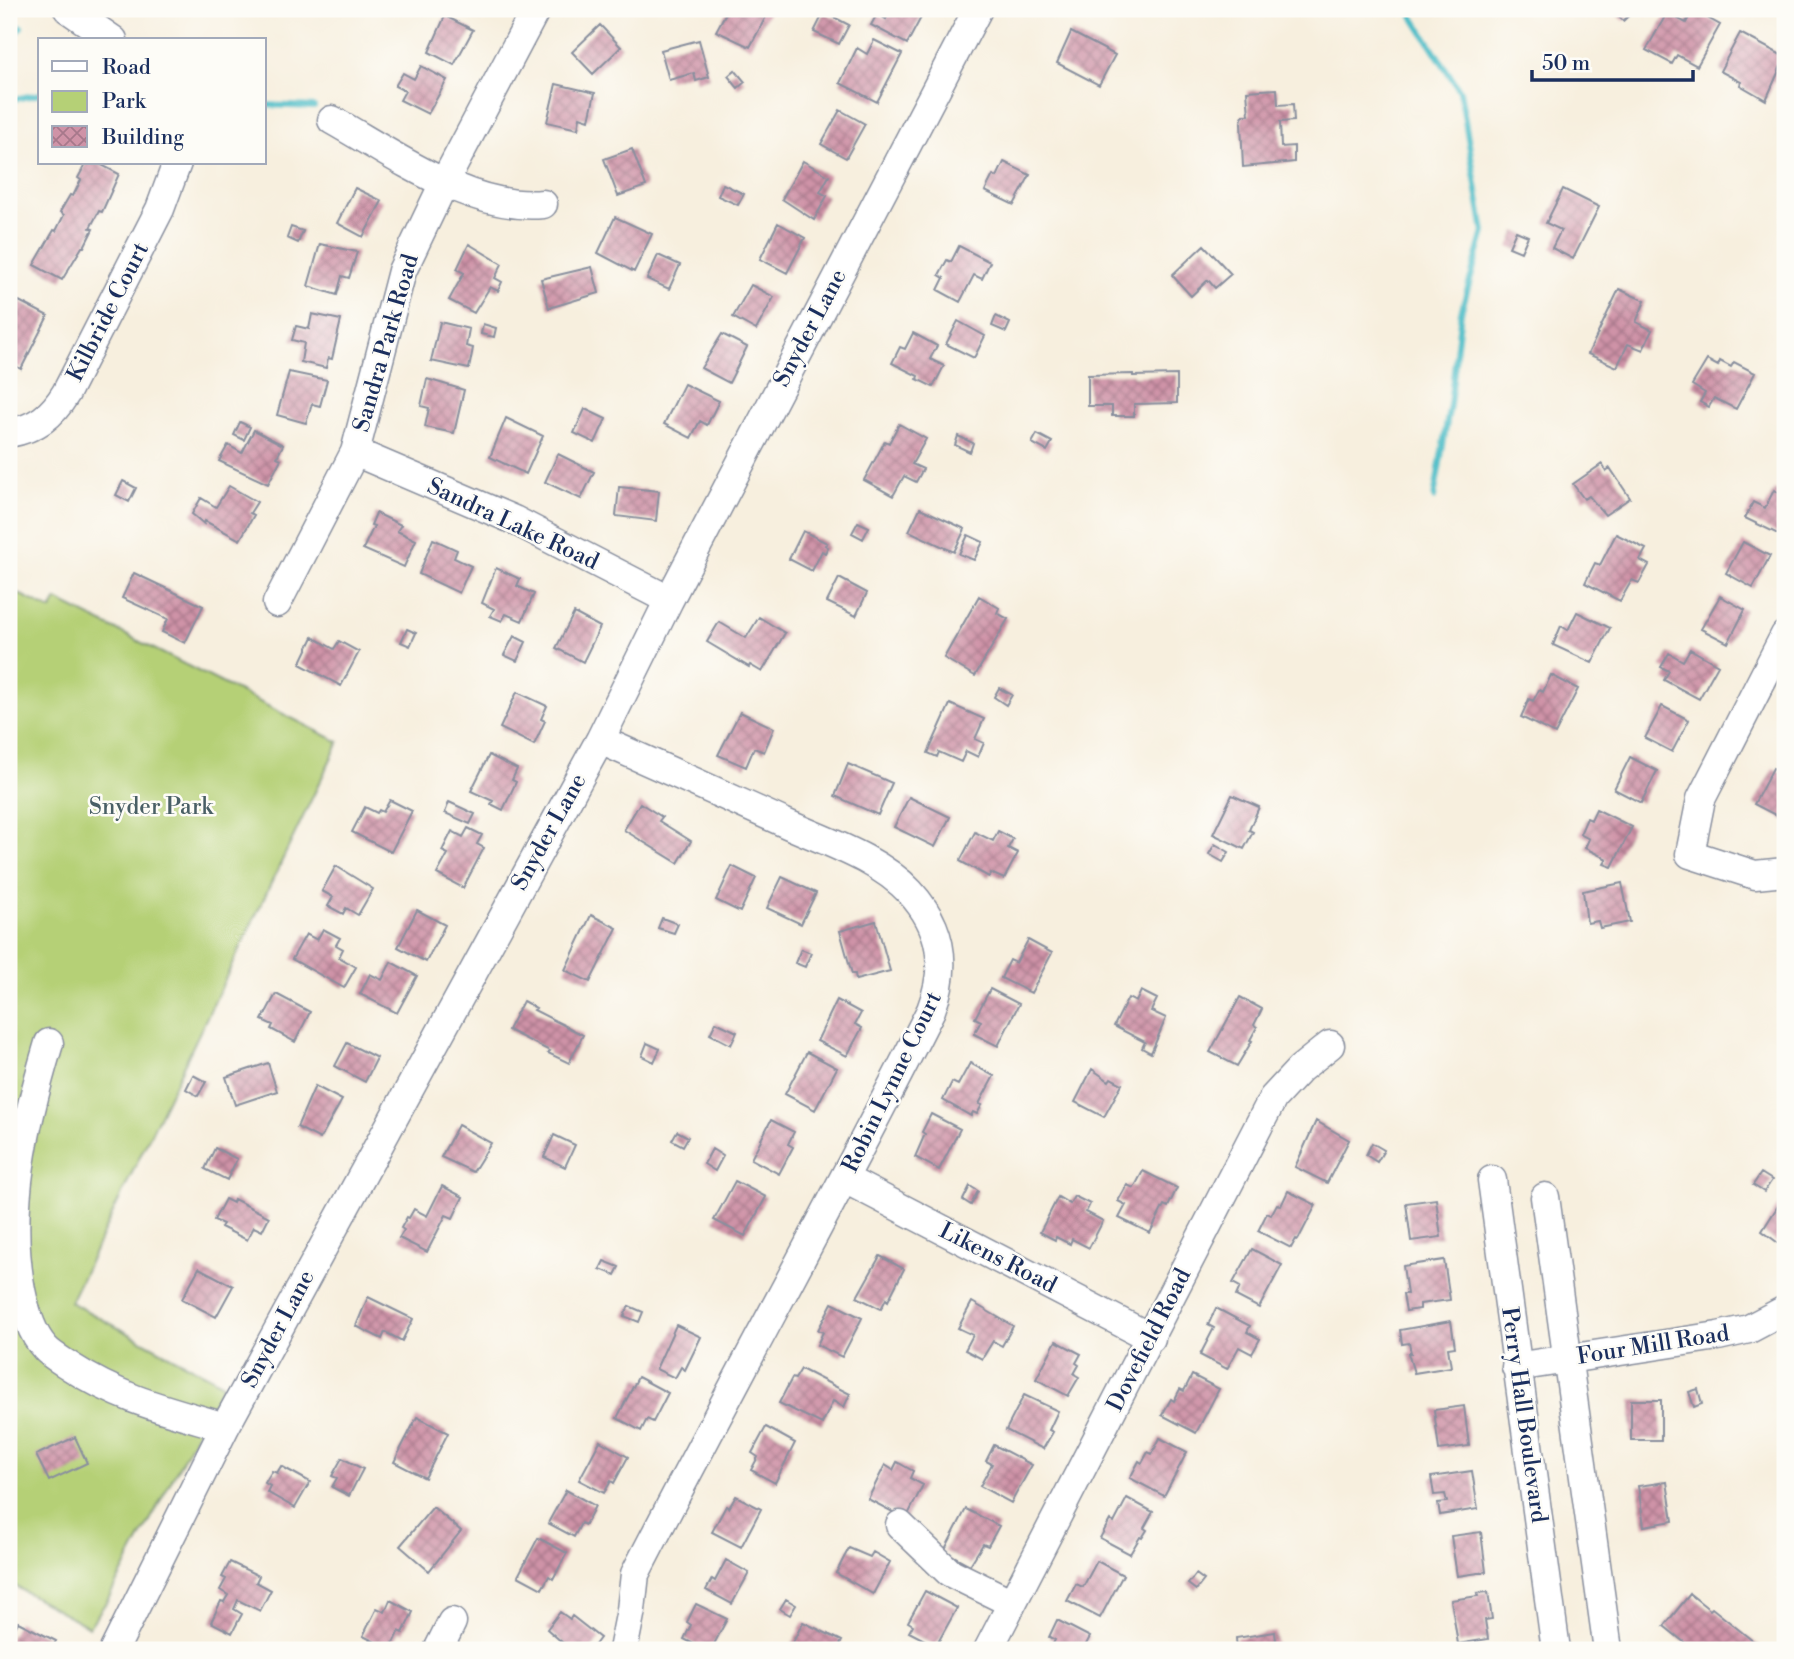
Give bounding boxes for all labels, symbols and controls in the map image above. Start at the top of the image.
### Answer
legend [38,38,266,164]
scale bar [1532,38,1692,82]
text: 50 m [1542,51,1590,77]
text: Road [102,55,151,81]
text: Park [102,89,147,115]
text: Building [101,125,184,151]
street label: Kilbride Court [61,238,155,386]
street label: Sandra Park Road [347,251,425,435]
street label: Snyder Lane [767,264,853,392]
street label: Sandra Lake Road [423,472,603,576]
street label: Snyder Lane [505,769,593,895]
park label: Snyder Park [89,793,214,821]
street label: Robin Lynne Court [836,987,948,1177]
street label: Likens Road [935,1216,1061,1300]
street label: Dovefield Road [1101,1264,1197,1416]
street label: Snyder Lane [235,1265,321,1393]
street label: Perry Hall Boulevard [1495,1305,1553,1525]
street label: Four Mill Road [1575,1319,1731,1371]

